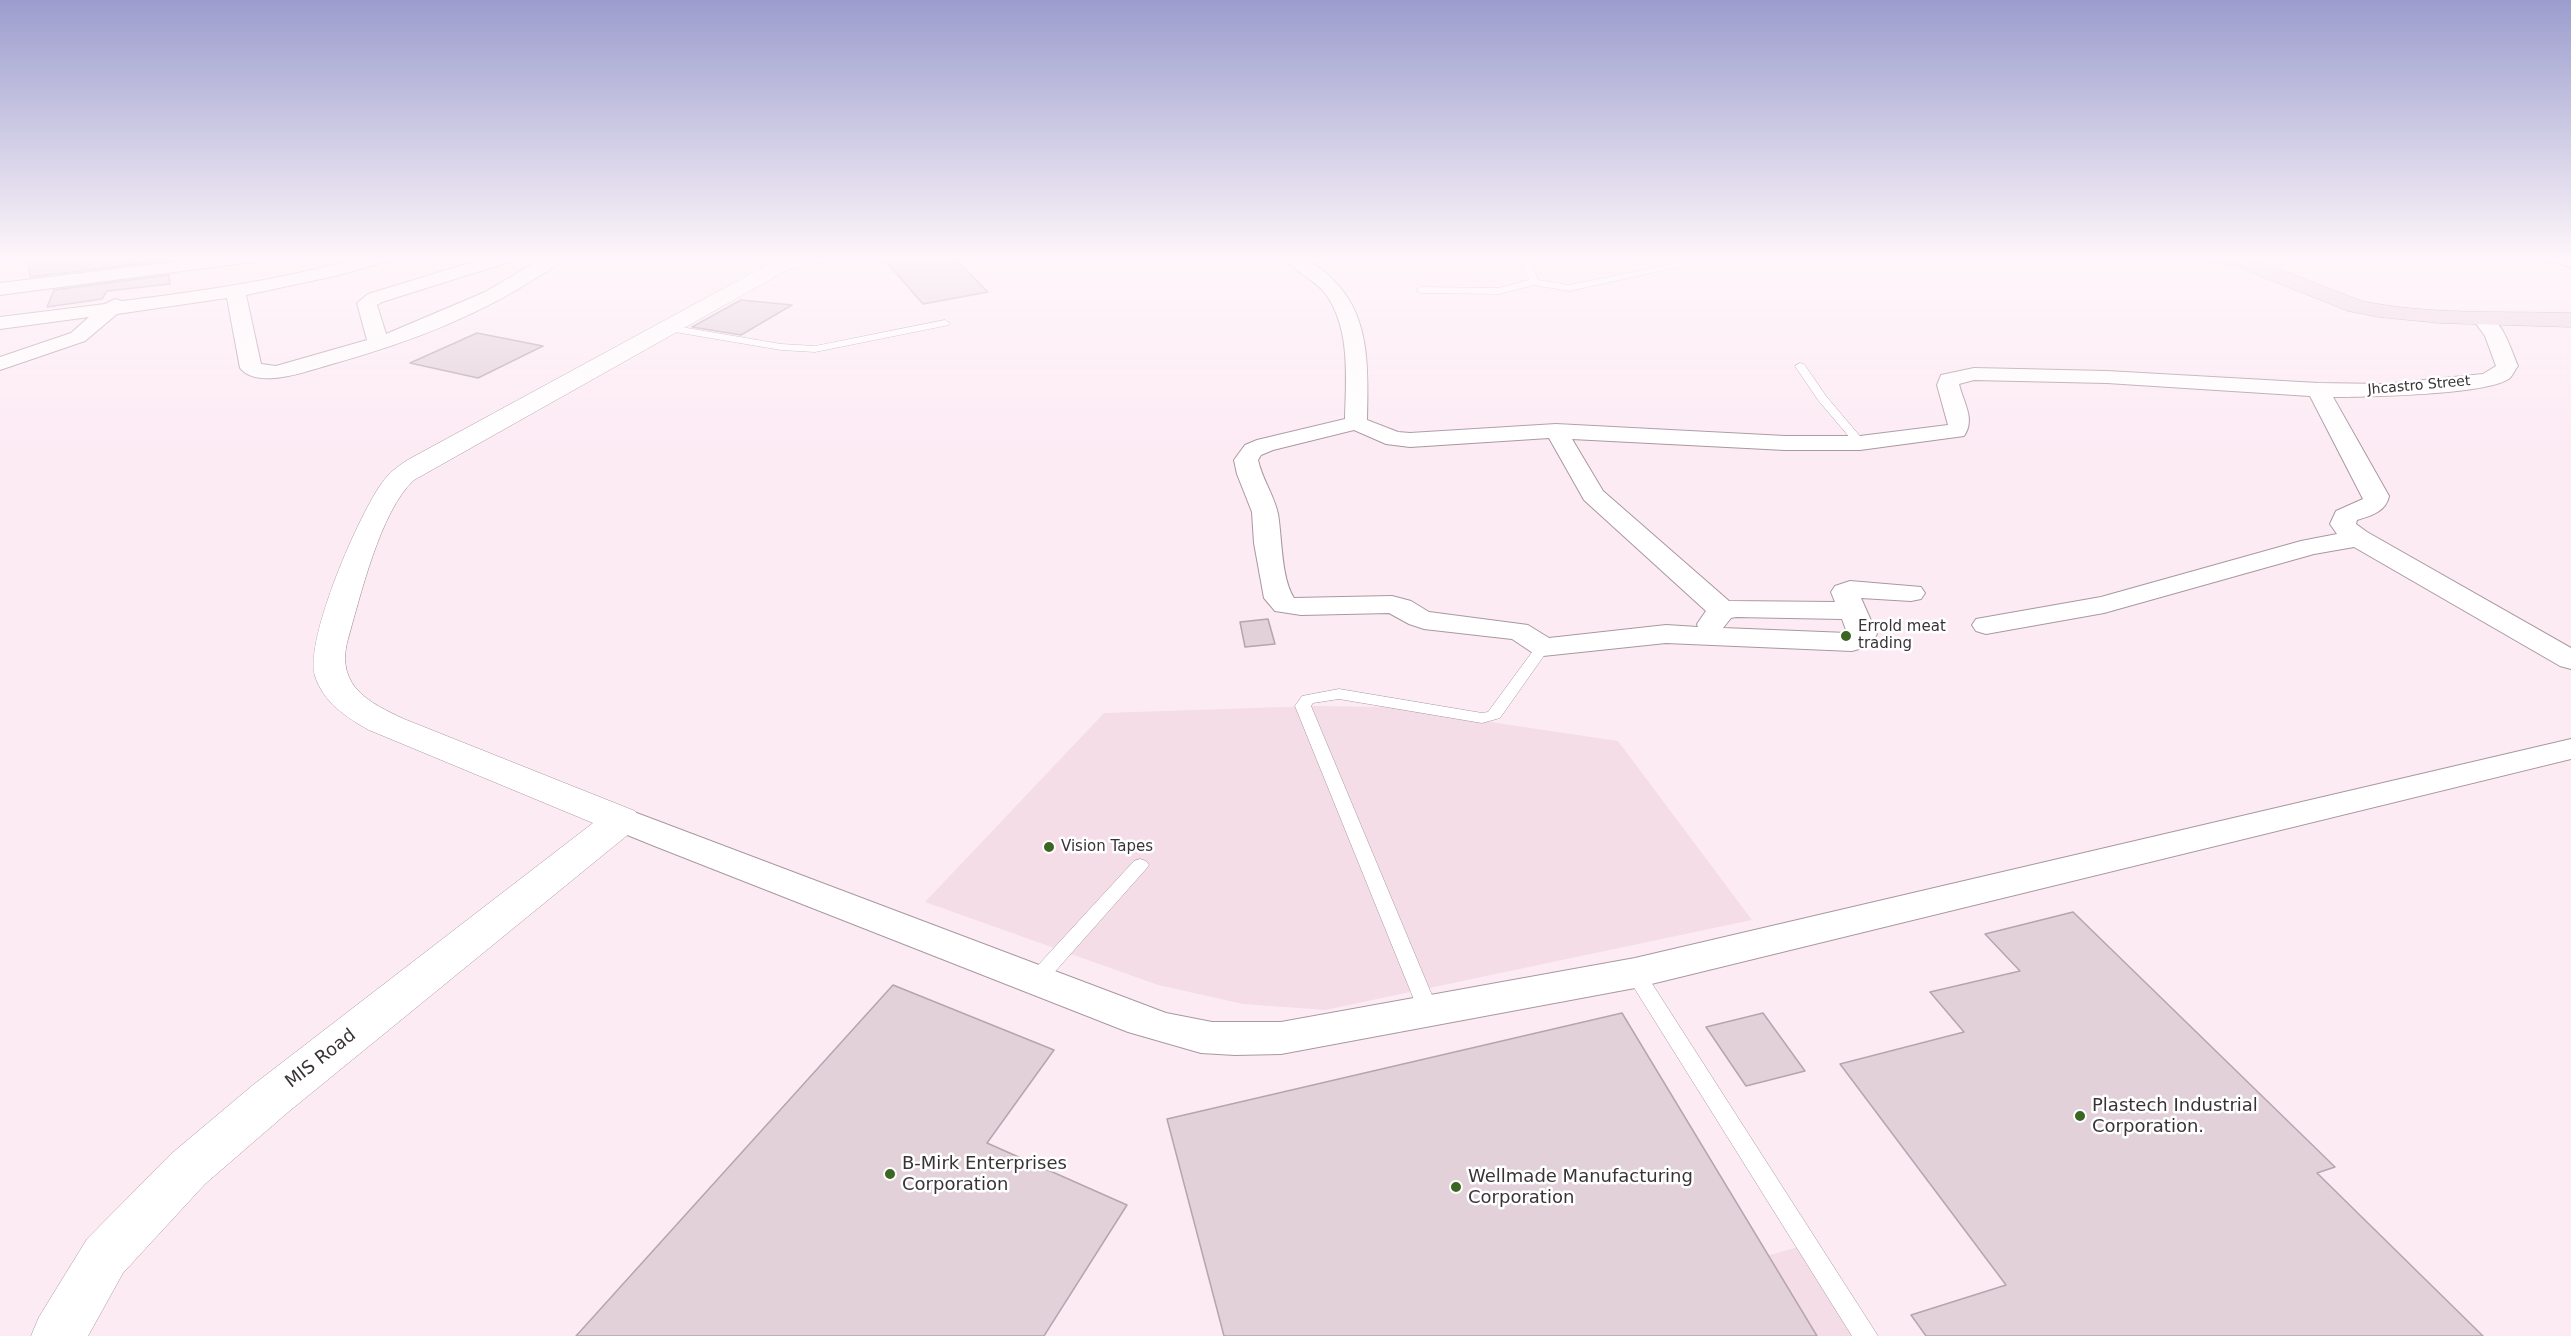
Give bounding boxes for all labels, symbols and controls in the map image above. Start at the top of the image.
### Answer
street label: Jhcastro Street [2367,373,2471,399]
place label: Errold meat trading [1858,618,1946,653]
marker: Errold meat trading [1839,629,1853,643]
place label: Vision Tapes [1061,838,1153,856]
marker: Vision Tapes [1042,840,1056,854]
street label: MIS Road [282,1025,360,1093]
place label: Plastech Industrial Corporation. [2092,1095,2258,1138]
marker: Plastech Industrial Corporation. [2073,1109,2087,1123]
place label: B-Mirk Enterprises Corporation [902,1153,1067,1196]
place label: Wellmade Manufacturing Corporation [1468,1166,1693,1208]
marker: B-Mirk Enterprises Corporation [883,1167,897,1181]
marker: Wellmade Manufacturing Corporation [1449,1180,1463,1194]

